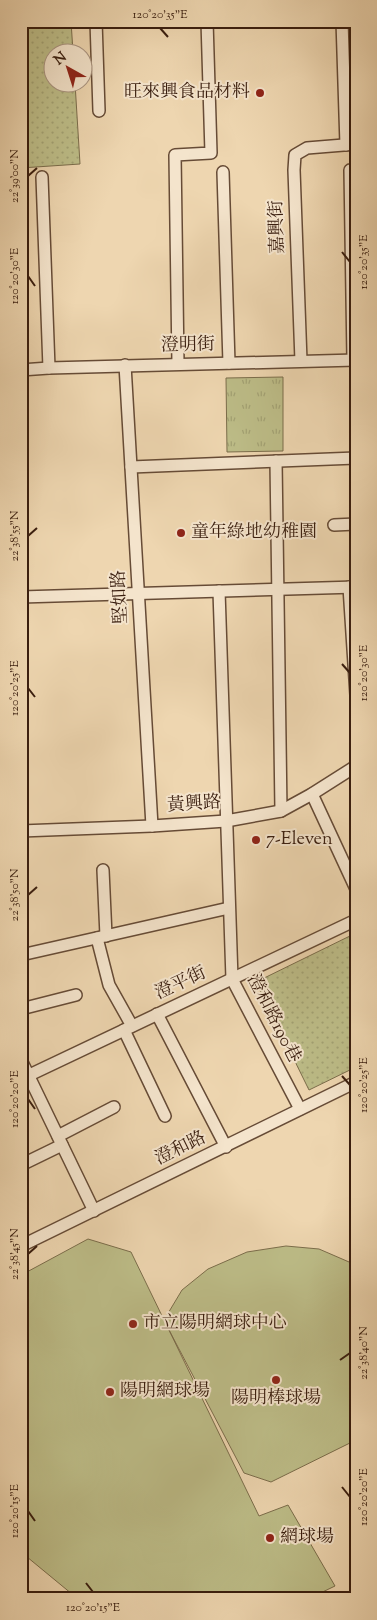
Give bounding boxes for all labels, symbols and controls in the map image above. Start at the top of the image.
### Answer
text: 120°20'35"E [133,6,188,24]
north arrow [42,42,92,92]
text: N [50,48,72,71]
place label: 旺來興食品材料 [124,80,250,106]
marker: 旺來興食品材料 [254,87,266,99]
text: 22°39'00"N [6,149,24,203]
street label: 嘉興街 [264,200,292,254]
text: 120°20'35"E [355,234,373,289]
text: 120°20'30"E [6,247,24,304]
street label: 澄明街 [161,333,215,359]
text: 22°38'55"N [6,510,24,562]
place label: 童年綠地幼稚園 [191,520,317,546]
marker: 童年綠地幼稚園 [175,527,187,539]
street label: 堅如路 [107,569,135,625]
text: 120°20'30"E [355,644,373,701]
text: 120°20'25"E [6,659,24,716]
street label: 黃興路 [166,790,222,820]
place label: 7-Eleven [266,827,333,853]
marker: 7-Eleven [250,834,262,846]
text: 22°38'50"N [6,868,24,921]
street label: 澄平街 [151,961,211,1007]
street label: 澄和路190巷 [240,970,306,1068]
text: 120°20'25"E [355,1056,373,1113]
text: 120°20'20"E [6,1070,24,1128]
street label: 澄和路 [151,1125,211,1173]
text: 22°38'45"N [6,1228,24,1280]
place label: 市立陽明網球中心 [143,1311,287,1337]
marker: 市立陽明網球中心 [127,1318,139,1330]
text: 22°38'40"N [355,1326,373,1380]
marker: 陽明棒球場 [270,1374,282,1386]
place label: 陽明網球場 [120,1379,210,1405]
marker: 陽明網球場 [104,1386,116,1398]
place label: 陽明棒球場 [231,1386,321,1412]
text: 120°20'20"E [355,1468,373,1526]
text: 120°20'15"E [6,1483,24,1538]
place label: 網球場 [280,1525,334,1551]
marker: 網球場 [264,1532,276,1544]
text: 120°20'15"E [66,1599,121,1617]

